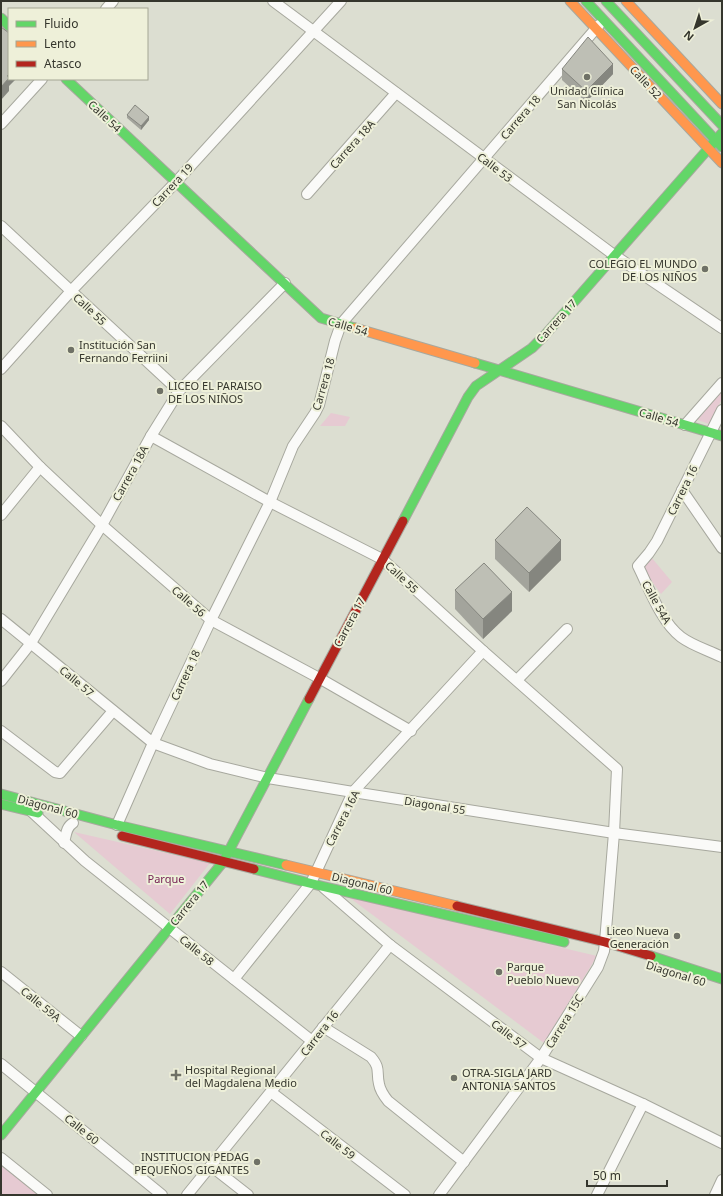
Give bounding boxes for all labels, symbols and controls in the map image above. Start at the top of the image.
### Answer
legend [8,8,148,80]
north arrow [675,8,715,48]
text: Fluido [44,15,78,32]
text: N [680,28,697,45]
text: Lento [44,35,76,52]
text: Atasco [44,55,82,72]
street label: Calle 52 [627,62,665,102]
marker: Unidad Clínica San Nicolás [582,72,592,82]
place label: Unidad Clínica San Nicolás [550,83,624,111]
street label: Carrera 18 [497,92,543,142]
street label: Calle 54 [85,97,125,136]
street label: Carrera 18A [326,116,379,172]
street label: Calle 53 [474,149,516,185]
street label: Carrera 19 [148,160,196,210]
place label: COLEGIO EL MUNDO DE LOS NIÑOS [589,256,697,284]
marker: COLEGIO EL MUNDO DE LOS NIÑOS [700,264,710,274]
street label: Calle 55 [70,290,110,328]
street label: Carrera 17 [532,296,580,346]
street label: Calle 54 [326,313,370,339]
place label: Institución San Fernando Ferriini [79,337,168,365]
marker: Institución San Fernando Ferriini [66,345,76,355]
street label: Carrera 18 [308,356,338,412]
place label: LICEO EL PARAISO DE LOS NIÑOS [168,378,262,406]
marker: LICEO EL PARAISO DE LOS NIÑOS [155,386,165,396]
street label: Calle 54 [637,404,681,430]
street label: Carrera 18A [109,442,152,503]
street label: Carrera 16 [663,462,701,518]
street label: Calle 55 [382,558,422,596]
street label: Calle 54A [639,578,676,627]
street label: Calle 56 [169,582,209,620]
street label: Carrera 17 [330,595,368,649]
street label: Carrera 18 [167,647,203,703]
street label: Calle 57 [57,662,97,700]
street label: Carrera 16A [321,786,363,849]
street label: Diagonal 60 [16,791,80,821]
street label: Diagonal 55 [403,793,467,817]
street label: Diagonal 60 [330,868,394,898]
park label: Parque [148,871,184,886]
street label: Carrera 17 [166,877,212,929]
place label: Liceo Nueva Generación [606,923,669,951]
street label: Calle 58 [177,931,217,969]
marker: Liceo Nueva Generación [672,931,682,941]
street label: Diagonal 60 [644,957,708,989]
place label: Parque Pueblo Nuevo [507,959,580,987]
marker: Parque Pueblo Nuevo [494,967,504,977]
street label: Calle 59A [18,983,65,1025]
street label: Carrera 15C [541,991,587,1051]
street label: Carrera 16 [296,1007,342,1059]
street label: Calle 57 [488,1016,530,1052]
place label: Hospital Regional del Magdalena Medio [185,1062,297,1090]
place label: OTRA-SIGLA JARD ANTONIA SANTOS [462,1065,556,1093]
marker: Hospital Regional del Magdalena Medio [170,1069,182,1081]
marker: OTRA-SIGLA JARD ANTONIA SANTOS [449,1073,459,1083]
street label: Calle 60 [62,1110,102,1148]
street label: Calle 59 [317,1126,359,1162]
place label: INSTITUCION PEDAG PEQUEÑOS GIGANTES [134,1149,249,1177]
marker: INSTITUCION PEDAG PEQUEÑOS GIGANTES [252,1157,262,1167]
scale bar [587,1162,667,1188]
text: 50 m [593,1167,621,1184]

